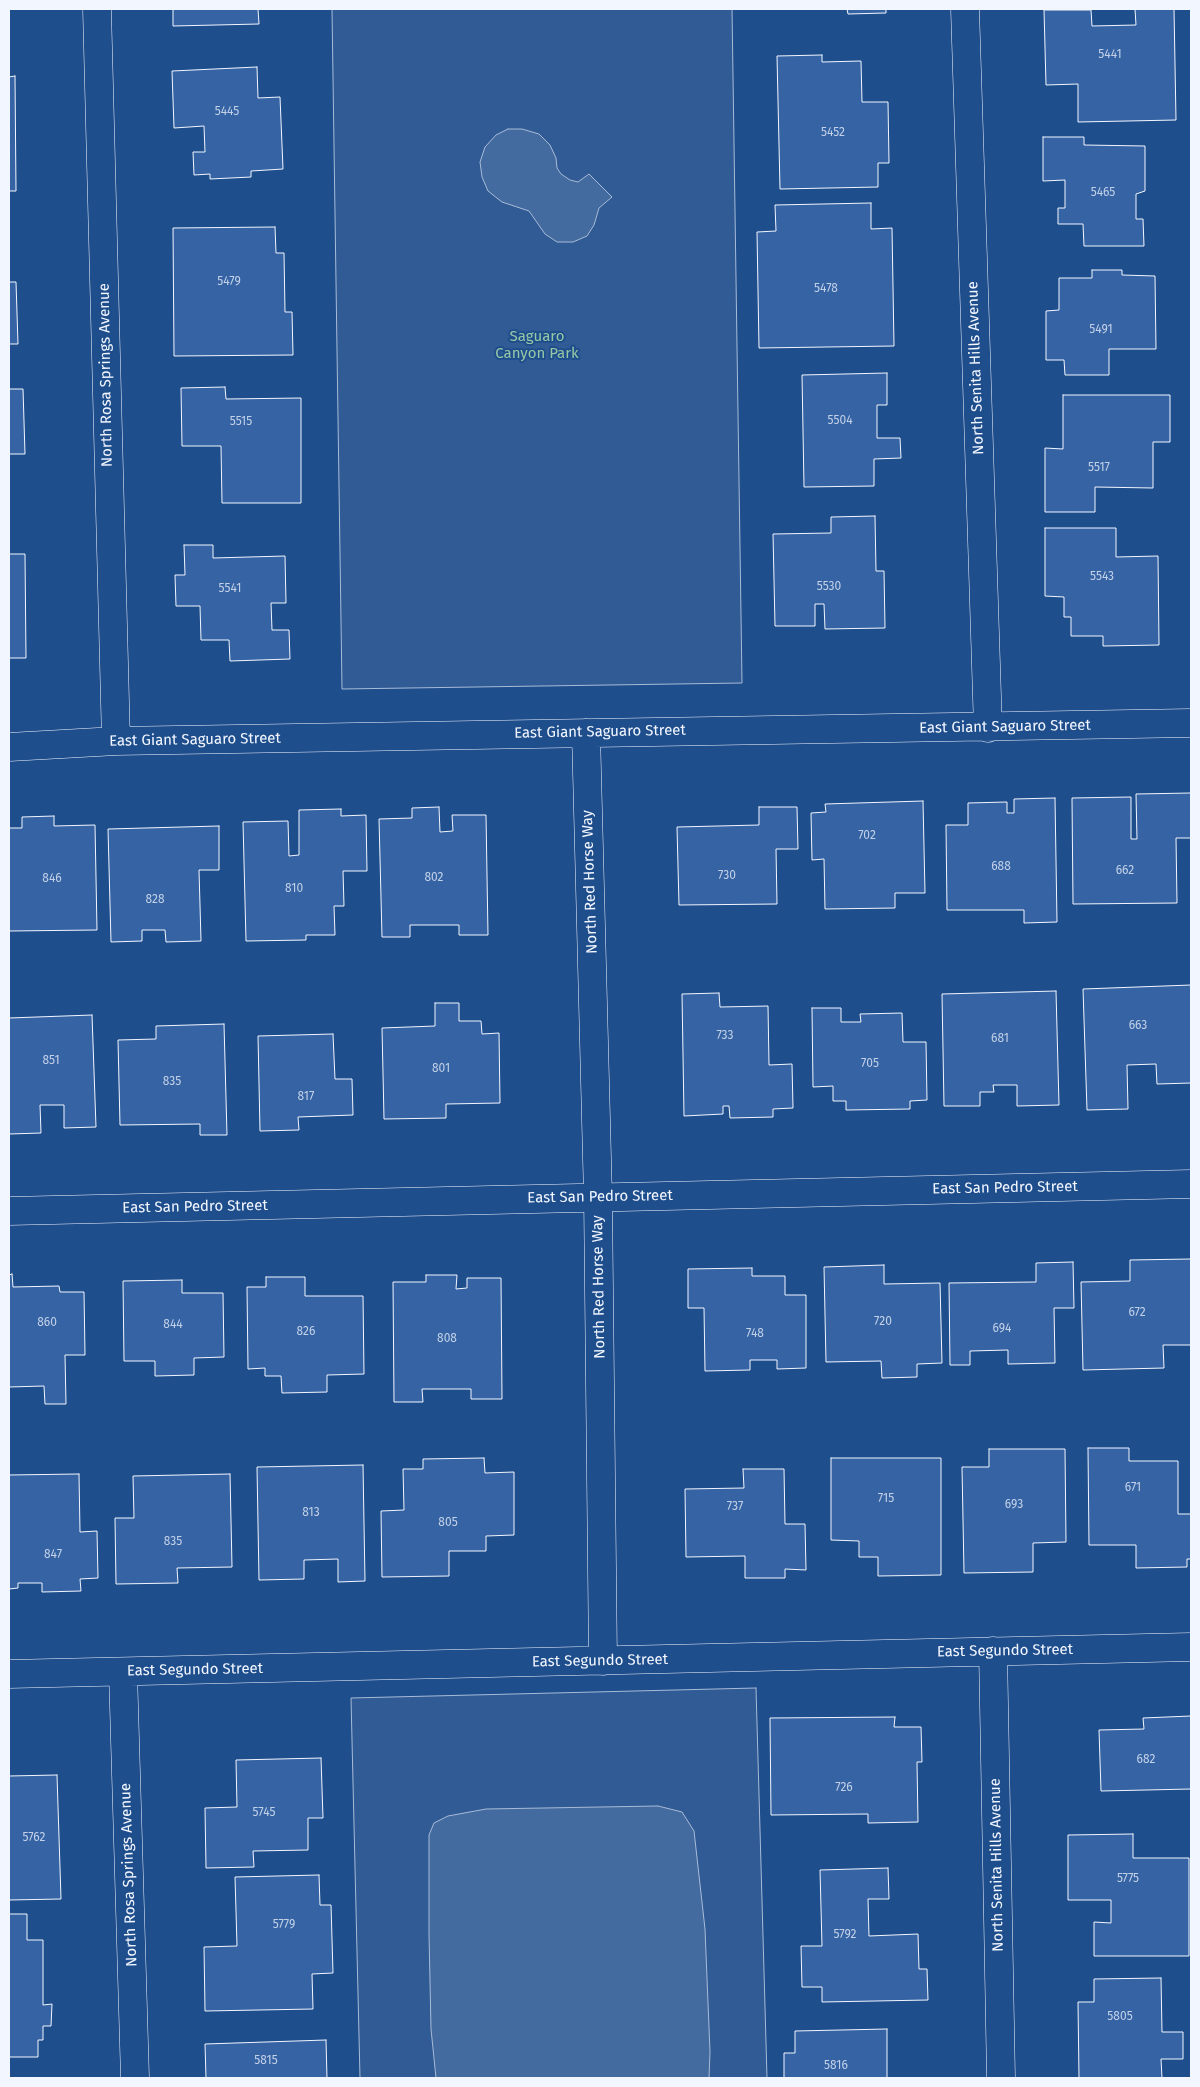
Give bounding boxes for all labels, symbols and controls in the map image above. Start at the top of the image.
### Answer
house number: 5441 [1098,48,1122,62]
house number: 5445 [215,105,239,119]
house number: 5452 [821,126,845,140]
house number: 5465 [1091,186,1115,200]
house number: 5479 [217,275,241,289]
street label: North Senita Hills Avenue [964,281,988,455]
house number: 5478 [814,282,838,296]
street label: North Rosa Springs Avenue [95,283,117,467]
house number: 5491 [1089,323,1113,337]
park label: Saguaro Canyon Park [495,328,579,363]
house number: 5504 [827,414,853,428]
house number: 5515 [230,415,252,429]
house number: 5517 [1088,461,1110,475]
house number: 5543 [1090,570,1114,584]
house number: 5530 [817,580,841,594]
house number: 5541 [219,582,241,596]
street label: East Giant Saguaro Street [919,717,1091,737]
street label: East Giant Saguaro Street [514,722,686,742]
street label: East Giant Saguaro Street [109,730,281,750]
street label: North Red Horse Way [578,810,602,954]
house number: 702 [858,829,876,843]
house number: 688 [991,860,1011,874]
house number: 662 [1116,864,1134,878]
house number: 730 [718,869,736,883]
house number: 802 [424,871,444,885]
house number: 846 [42,872,62,886]
house number: 810 [285,882,303,896]
house number: 828 [145,893,165,907]
house number: 663 [1129,1019,1147,1033]
house number: 733 [716,1029,734,1043]
house number: 681 [991,1032,1009,1046]
house number: 851 [42,1054,60,1068]
house number: 705 [861,1057,879,1071]
house number: 801 [432,1062,450,1076]
house number: 835 [163,1075,181,1089]
house number: 817 [298,1090,314,1104]
street label: East San Pedro Street [932,1178,1078,1198]
street label: East San Pedro Street [527,1187,673,1207]
street label: East San Pedro Street [122,1197,268,1217]
street label: North Red Horse Way [589,1215,609,1359]
house number: 672 [1128,1306,1146,1320]
house number: 720 [874,1315,892,1329]
house number: 860 [37,1316,57,1330]
house number: 844 [163,1318,183,1332]
house number: 694 [993,1322,1011,1336]
house number: 826 [297,1325,315,1339]
house number: 748 [746,1327,764,1341]
house number: 808 [437,1332,457,1346]
house number: 671 [1125,1481,1141,1495]
house number: 715 [878,1492,894,1506]
house number: 693 [1005,1498,1023,1512]
house number: 737 [727,1500,743,1514]
house number: 813 [302,1506,320,1520]
house number: 805 [438,1516,458,1530]
house number: 835 [164,1535,182,1549]
house number: 847 [44,1548,62,1562]
street label: East Segundo Street [937,1641,1073,1661]
street label: East Segundo Street [532,1651,668,1671]
street label: East Segundo Street [127,1660,263,1680]
house number: 682 [1137,1753,1155,1767]
street label: North Senita Hills Avenue [986,1778,1008,1952]
house number: 726 [835,1781,853,1795]
street label: North Rosa Springs Avenue [117,1783,141,1967]
house number: 5745 [253,1806,275,1820]
house number: 5762 [23,1831,45,1845]
house number: 5775 [1117,1872,1139,1886]
house number: 5779 [273,1918,295,1932]
house number: 5792 [834,1928,856,1942]
house number: 5805 [1107,2010,1133,2024]
house number: 5815 [254,2054,278,2068]
house number: 5816 [824,2059,848,2073]

